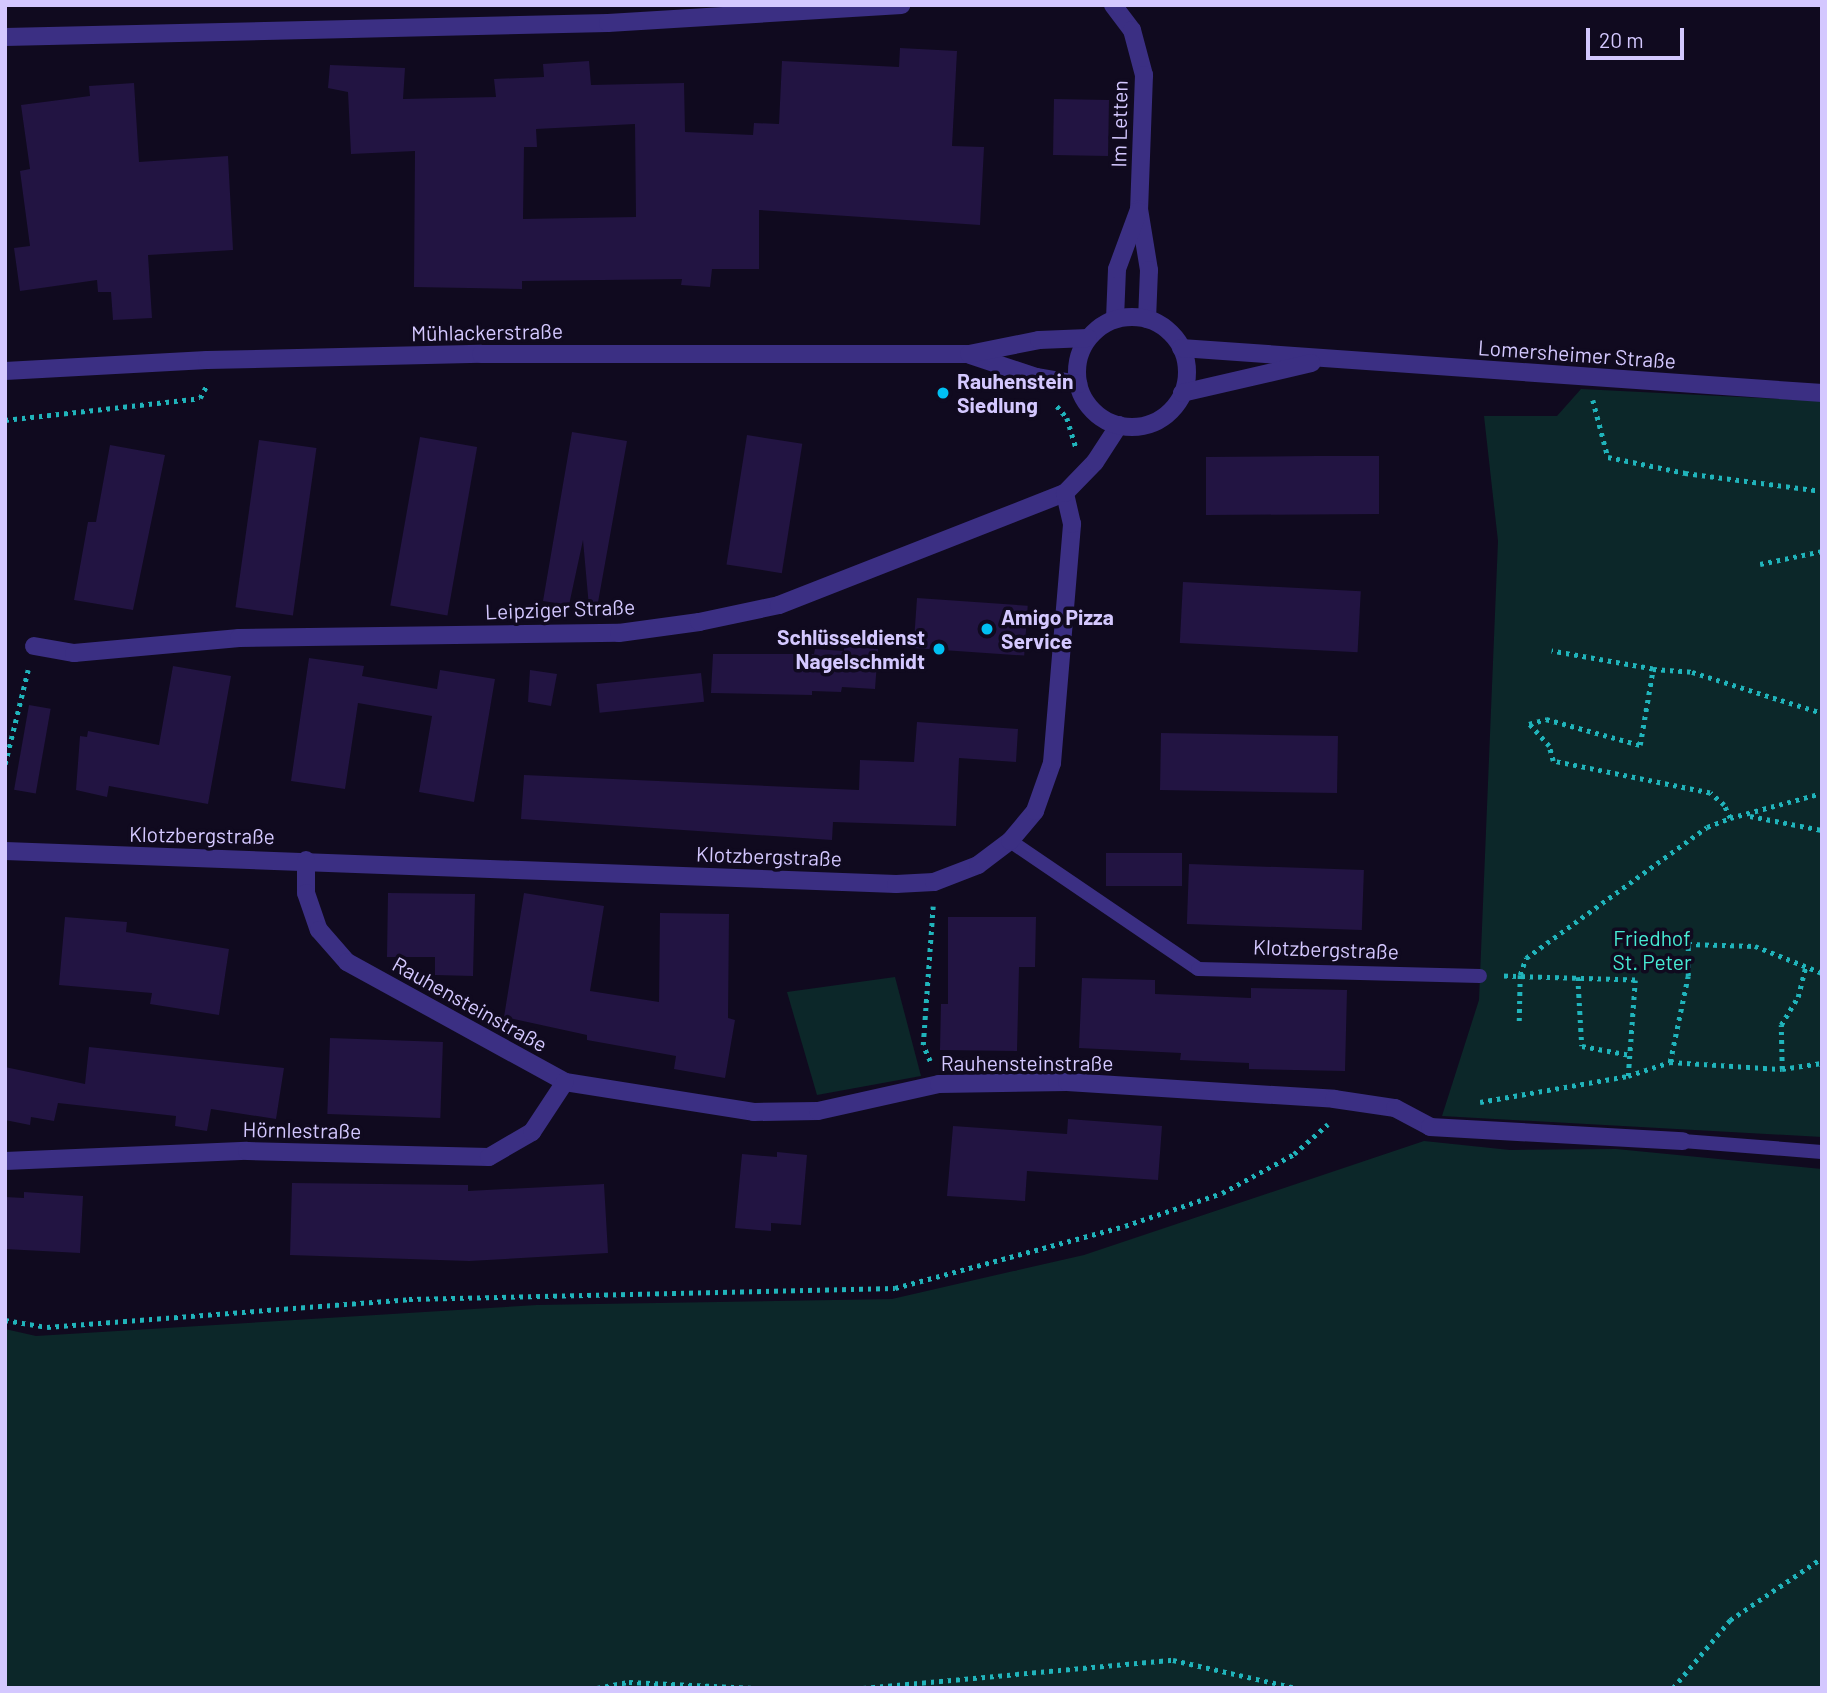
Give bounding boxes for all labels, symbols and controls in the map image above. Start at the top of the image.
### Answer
scale bar [1589,14,1687,58]
text: 20 m [1599,27,1644,52]
street label: Im Letten [1106,80,1132,168]
street label: Mühlackerstraße [411,318,563,346]
street label: Lomersheimer Straße [1477,335,1677,373]
place label: Rauhenstein Siedlung [957,368,1073,418]
marker: Rauhenstein Siedlung [935,385,951,401]
street label: Leipziger Straße [485,594,635,624]
place label: Amigo Pizza Service [1001,604,1114,654]
marker: Amigo Pizza Service [979,621,995,637]
place label: Schlüsseldienst Nagelschmidt [777,624,925,674]
marker: Schlüsseldienst Nagelschmidt [931,641,947,657]
street label: Klotzbergstraße [129,821,275,849]
street label: Klotzbergstraße [696,841,842,871]
park label: Friedhof St. Peter [1612,925,1692,975]
street label: Klotzbergstraße [1253,934,1399,964]
street label: Rauhensteinstraße [388,951,552,1057]
street label: Rauhensteinstraße [941,1050,1113,1076]
street label: Hörnlestraße [242,1116,362,1144]

